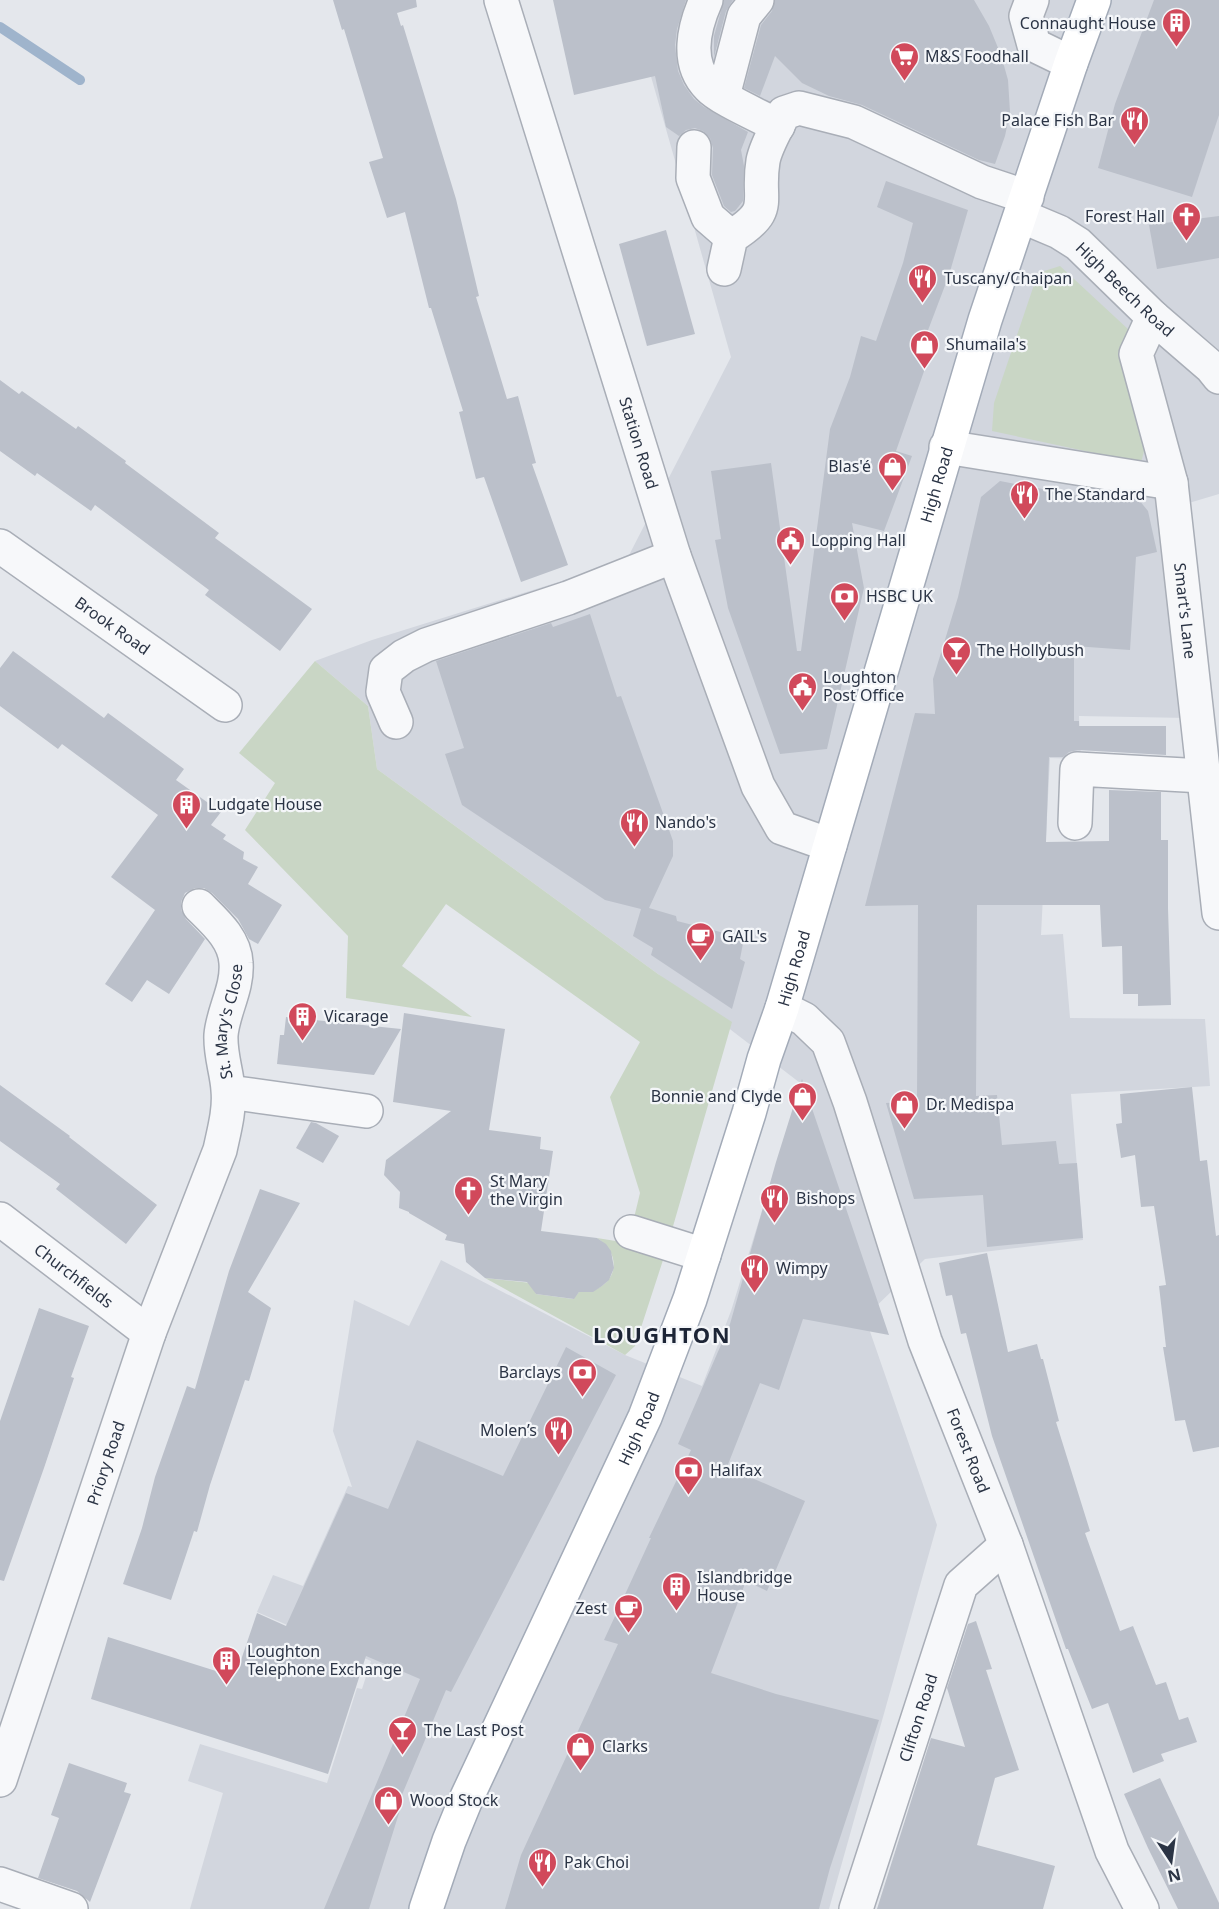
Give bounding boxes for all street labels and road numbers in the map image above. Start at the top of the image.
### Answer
street label: High Beech Road [1071,237,1179,342]
street label: Station Road [614,394,664,492]
street label: High Road [915,444,958,525]
street label: Smart's Lane [1169,562,1202,660]
street label: Brook Road [71,591,155,660]
street label: High Road [772,927,815,1009]
street label: St. Mary's Close [210,964,247,1081]
street label: Churchfields [30,1238,118,1313]
street label: High Road [613,1389,665,1469]
street label: Forest Road [942,1405,995,1496]
street label: Priory Road [81,1418,130,1508]
street label: Clifton Road [893,1671,943,1765]

